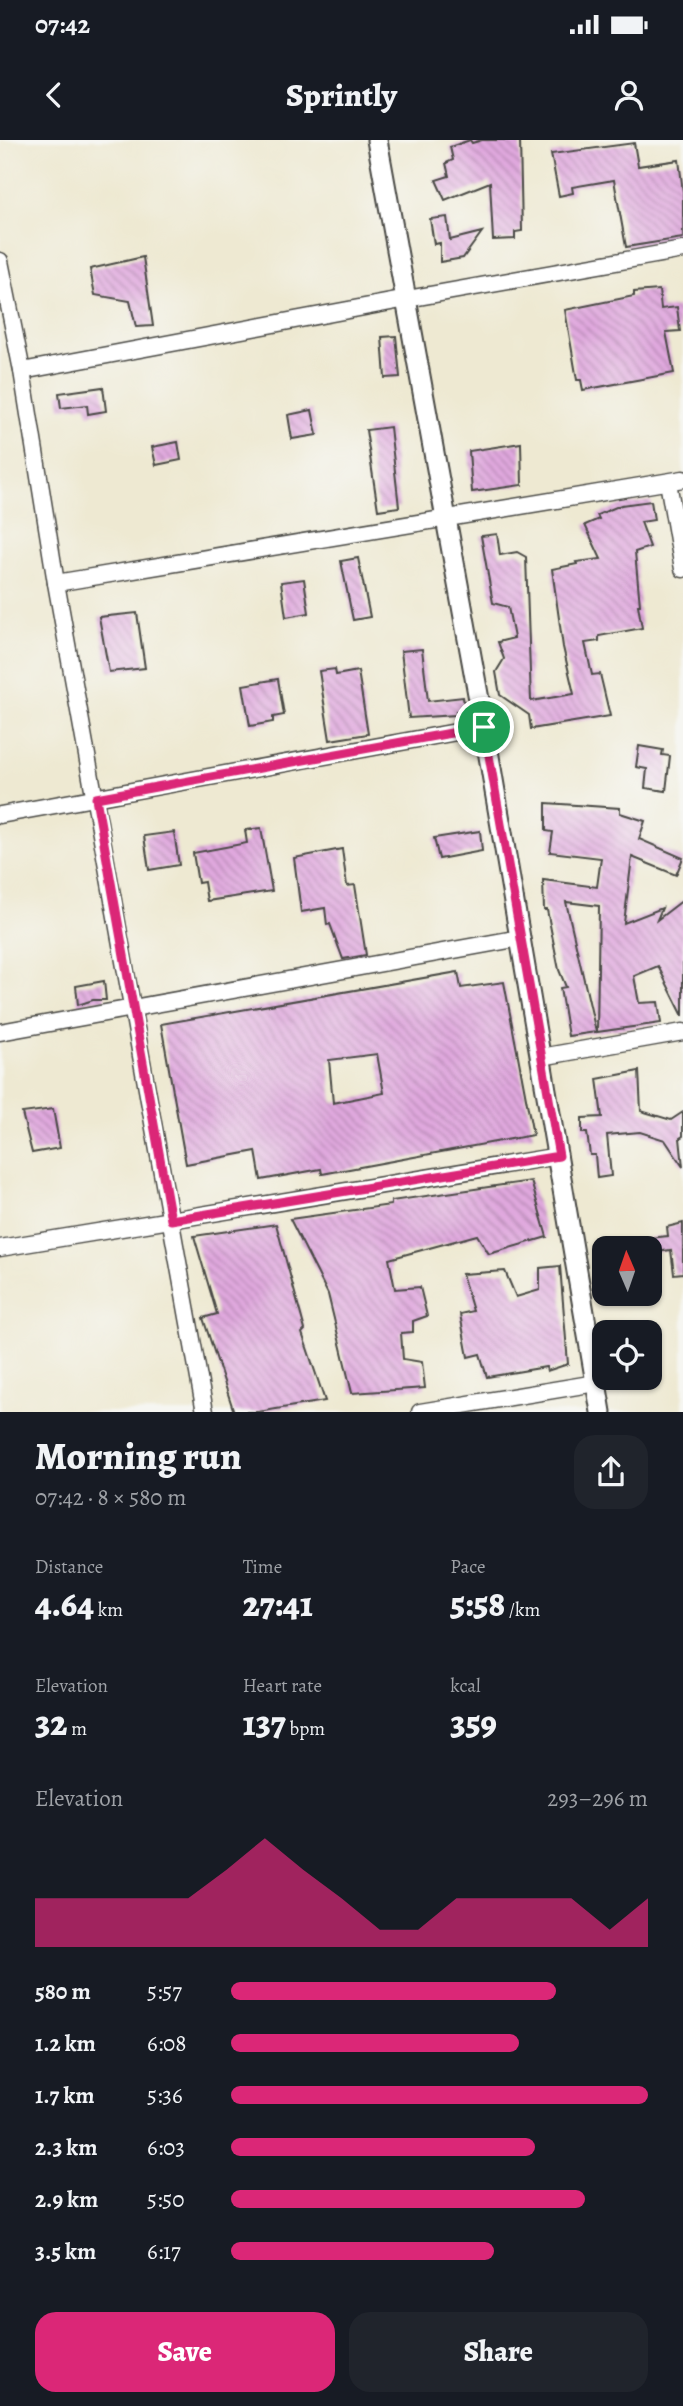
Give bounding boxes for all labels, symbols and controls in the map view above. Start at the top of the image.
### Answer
text: 07:42 [35,7,90,42]
text: Sprintly [286,73,397,117]
icon: back [35,76,73,114]
icon: person [610,76,648,114]
pin [454,697,514,757]
icon: arrive [465,708,503,746]
north arrow [592,1236,662,1306]
map controls [592,1236,662,1390]
button: locate [592,1320,662,1390]
text: Morning run [35,1430,242,1482]
button: share [574,1435,648,1509]
text: 07:42 · 8 × 580 m [35,1482,186,1513]
text: Distance [35,1554,103,1580]
text: Time [243,1554,282,1580]
text: Pace [450,1554,486,1580]
text: 4.64 [35,1580,94,1628]
text: 27:41 [243,1580,313,1628]
text: 5:58 [450,1580,505,1628]
text: km [94,1597,123,1623]
text: /km [505,1597,540,1623]
text: Elevation [35,1673,108,1699]
text: Heart rate [243,1673,322,1699]
text: kcal [450,1673,481,1699]
text: 32 [35,1699,67,1747]
text: 137 [243,1699,286,1747]
text: 359 [450,1699,497,1747]
text: m [67,1716,87,1742]
text: bpm [286,1716,325,1742]
text: Elevation [35,1783,123,1814]
text: 293–296 m [547,1783,648,1814]
text: 580 m [35,1976,91,2007]
text: 5:57 [147,1976,182,2007]
text: 1.2 km [35,2028,96,2059]
text: 6:08 [147,2028,187,2059]
text: 1.7 km [35,2080,95,2111]
text: 5:36 [147,2080,183,2111]
text: 2.3 km [35,2132,98,2163]
text: 6:03 [147,2132,185,2163]
text: 2.9 km [35,2184,98,2215]
text: 5:50 [147,2184,185,2215]
text: 3.5 km [35,2236,96,2267]
text: 6:17 [147,2236,181,2267]
button: Save [35,2312,335,2392]
button: Share [349,2312,648,2392]

